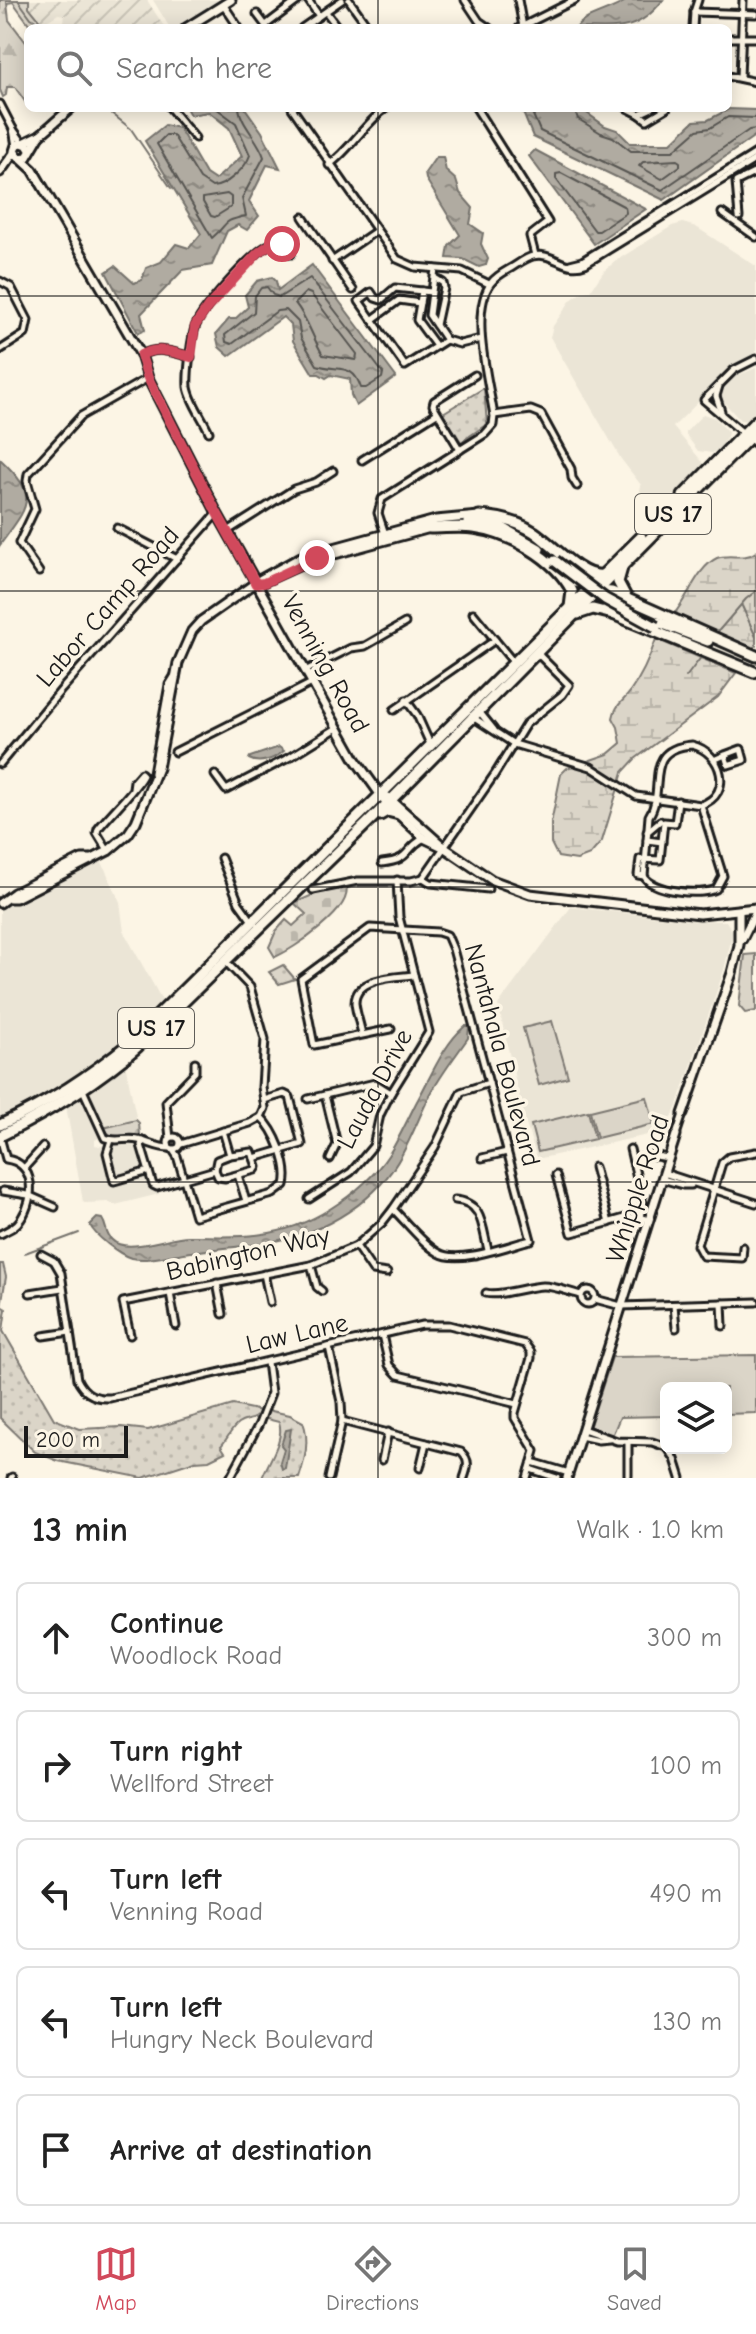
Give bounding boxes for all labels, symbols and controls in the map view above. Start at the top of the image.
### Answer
search box [24,24,732,112]
icon: search [52,46,96,90]
text: Search here [116,51,272,86]
route start [264,226,300,262]
road number: US 17 [635,494,711,534]
street label: Labor Camp Road [30,521,186,693]
route end [299,540,335,576]
street label: Venning Road [275,590,375,738]
street label: Nantahala Boulevard [458,940,546,1170]
road number: US 17 [118,1008,194,1048]
street label: Lauda Drive [331,1024,419,1154]
street label: Whipple Road [600,1111,676,1267]
street label: Babington Way [163,1221,333,1287]
street label: Law Lane [243,1308,351,1360]
map controls [660,1382,732,1454]
button: layers [660,1382,732,1454]
scale bar [24,1422,128,1458]
text: 200 m [36,1427,100,1453]
text: 13 min [32,1510,128,1550]
text: Walk · 1.0 km [577,1515,724,1545]
text: Continue [110,1606,224,1641]
icon: ahead [34,1616,78,1660]
text: 300 m [647,1623,722,1653]
text: Woodlock Road [110,1641,282,1671]
text: Turn right [110,1734,242,1769]
icon: right [34,1744,78,1788]
text: 100 m [650,1751,722,1781]
text: Wellford Street [110,1769,273,1799]
text: Turn left [110,1862,222,1897]
icon: left [34,1872,78,1916]
text: 490 m [650,1879,722,1909]
text: Venning Road [110,1897,263,1927]
text: Turn left [110,1990,222,2025]
icon: left [34,2000,78,2044]
text: 130 m [653,2007,722,2037]
text: Hungry Neck Boulevard [110,2025,374,2055]
icon: arrive [34,2128,78,2172]
text: Arrive at destination [110,2133,372,2168]
tab: Map [94,2242,138,2316]
tab: Directions [326,2242,419,2316]
tab: Saved [607,2242,662,2316]

